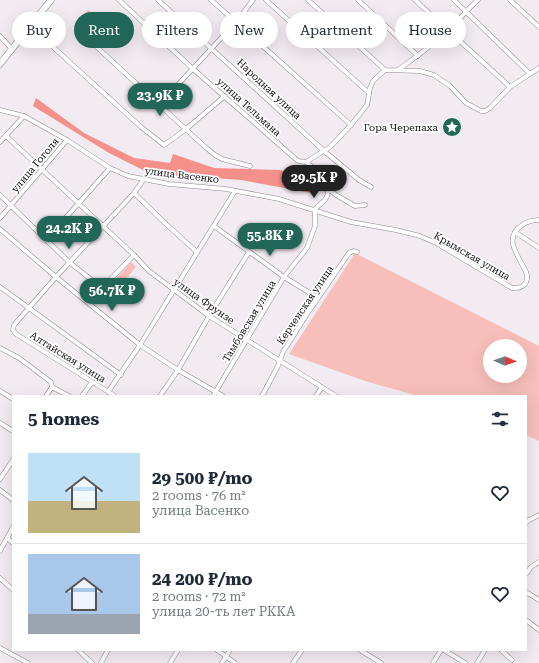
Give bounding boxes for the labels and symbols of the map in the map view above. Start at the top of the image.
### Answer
street label: Народная улица [235,57,304,122]
street label: улица Тельмана [215,76,283,139]
pin: 23.9K ₽ [123,83,197,117]
place icon: Гора Черепаха [441,116,463,138]
place label: Гора Черепаха [364,122,439,133]
street label: улица Гоголя [9,135,61,194]
street label: улица Васенко [144,165,220,185]
pin: 29.5K ₽ [277,165,351,199]
pin: 24.2K ₽ [32,216,106,250]
pin: 55.8K ₽ [233,223,307,257]
street label: Крымская улица [432,230,512,282]
street label: Керченская улица [274,263,336,347]
street label: улица Фрунзе [172,276,237,326]
pin: 56.7K ₽ [75,278,149,312]
street label: Тамбовская улица [220,278,278,364]
street label: Алтайская улица [28,329,108,385]
north arrow [483,339,527,383]

